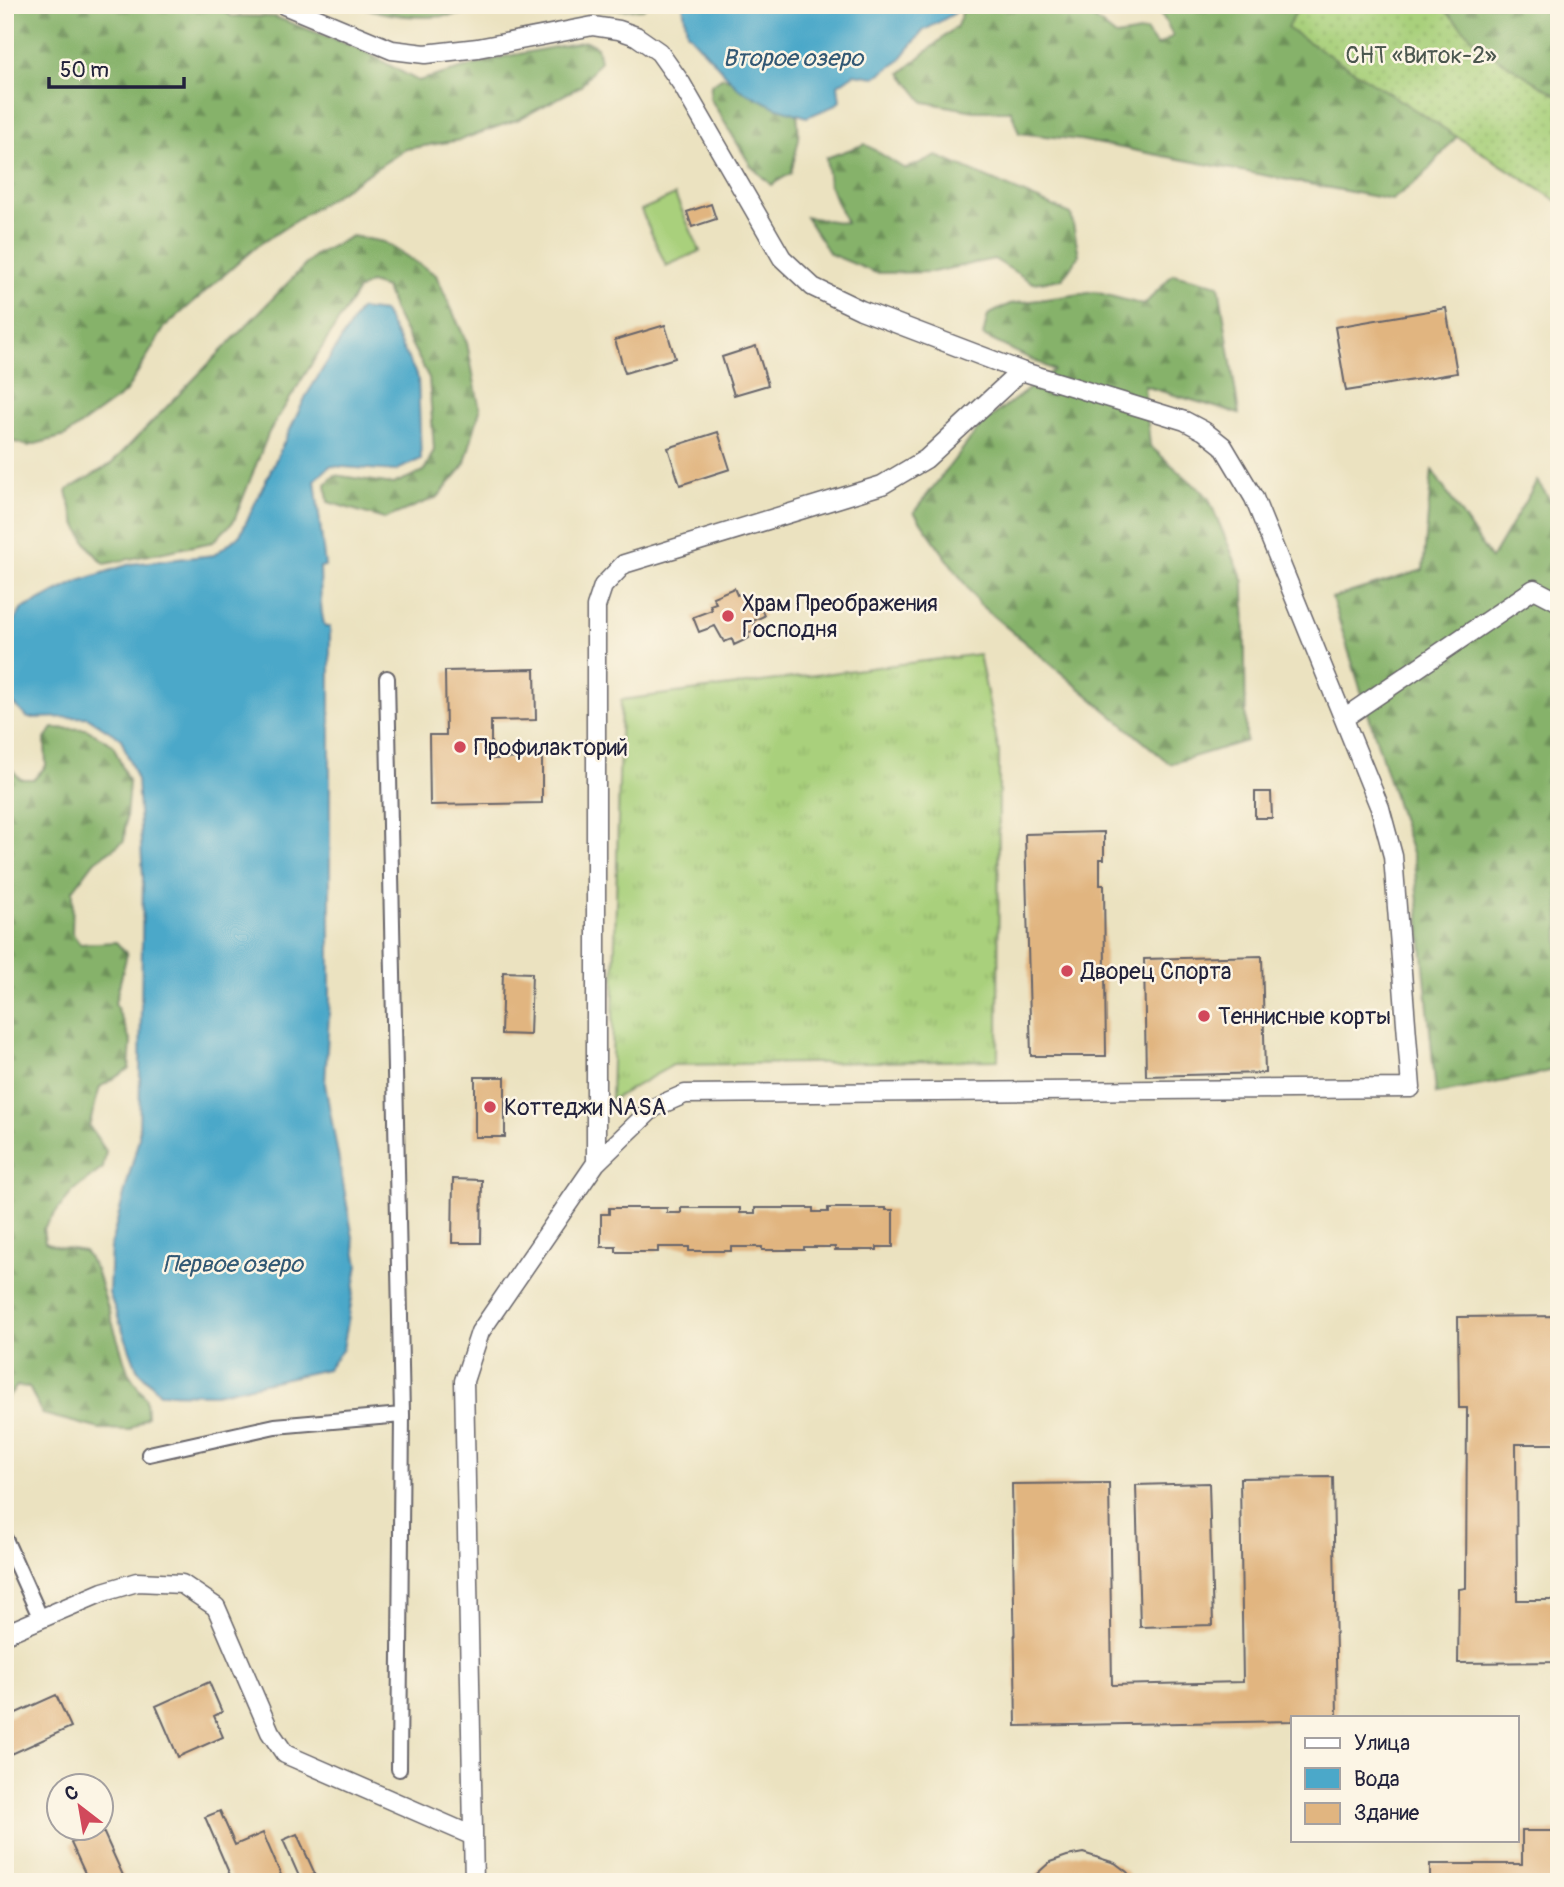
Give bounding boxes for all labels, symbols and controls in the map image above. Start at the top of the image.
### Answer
park label: СНТ «Виток-2» [1345,41,1497,70]
water label: Второе озеро [723,44,865,73]
scale bar [49,46,184,90]
text: 50 m [60,57,109,84]
place label: Храм Преображения Господня [742,589,938,644]
marker: Храм Преображения Господня [720,608,736,624]
place label: Профилакторий [474,733,628,762]
marker: Профилакторий [452,739,468,755]
place label: Дворец Спорта [1080,957,1231,986]
marker: Дворец Спорта [1059,963,1075,979]
place label: Теннисные корты [1218,1002,1391,1031]
marker: Теннисные корты [1196,1008,1212,1024]
place label: Коттеджи NASA [504,1093,667,1122]
marker: Коттеджи NASA [482,1099,498,1115]
water label: Первое озеро [163,1250,305,1279]
legend [1291,1716,1518,1842]
text: Улица [1354,1730,1410,1757]
text: Вода [1354,1766,1400,1793]
north arrow [46,1772,116,1842]
text: С [61,1780,83,1807]
text: Здание [1354,1800,1420,1827]

